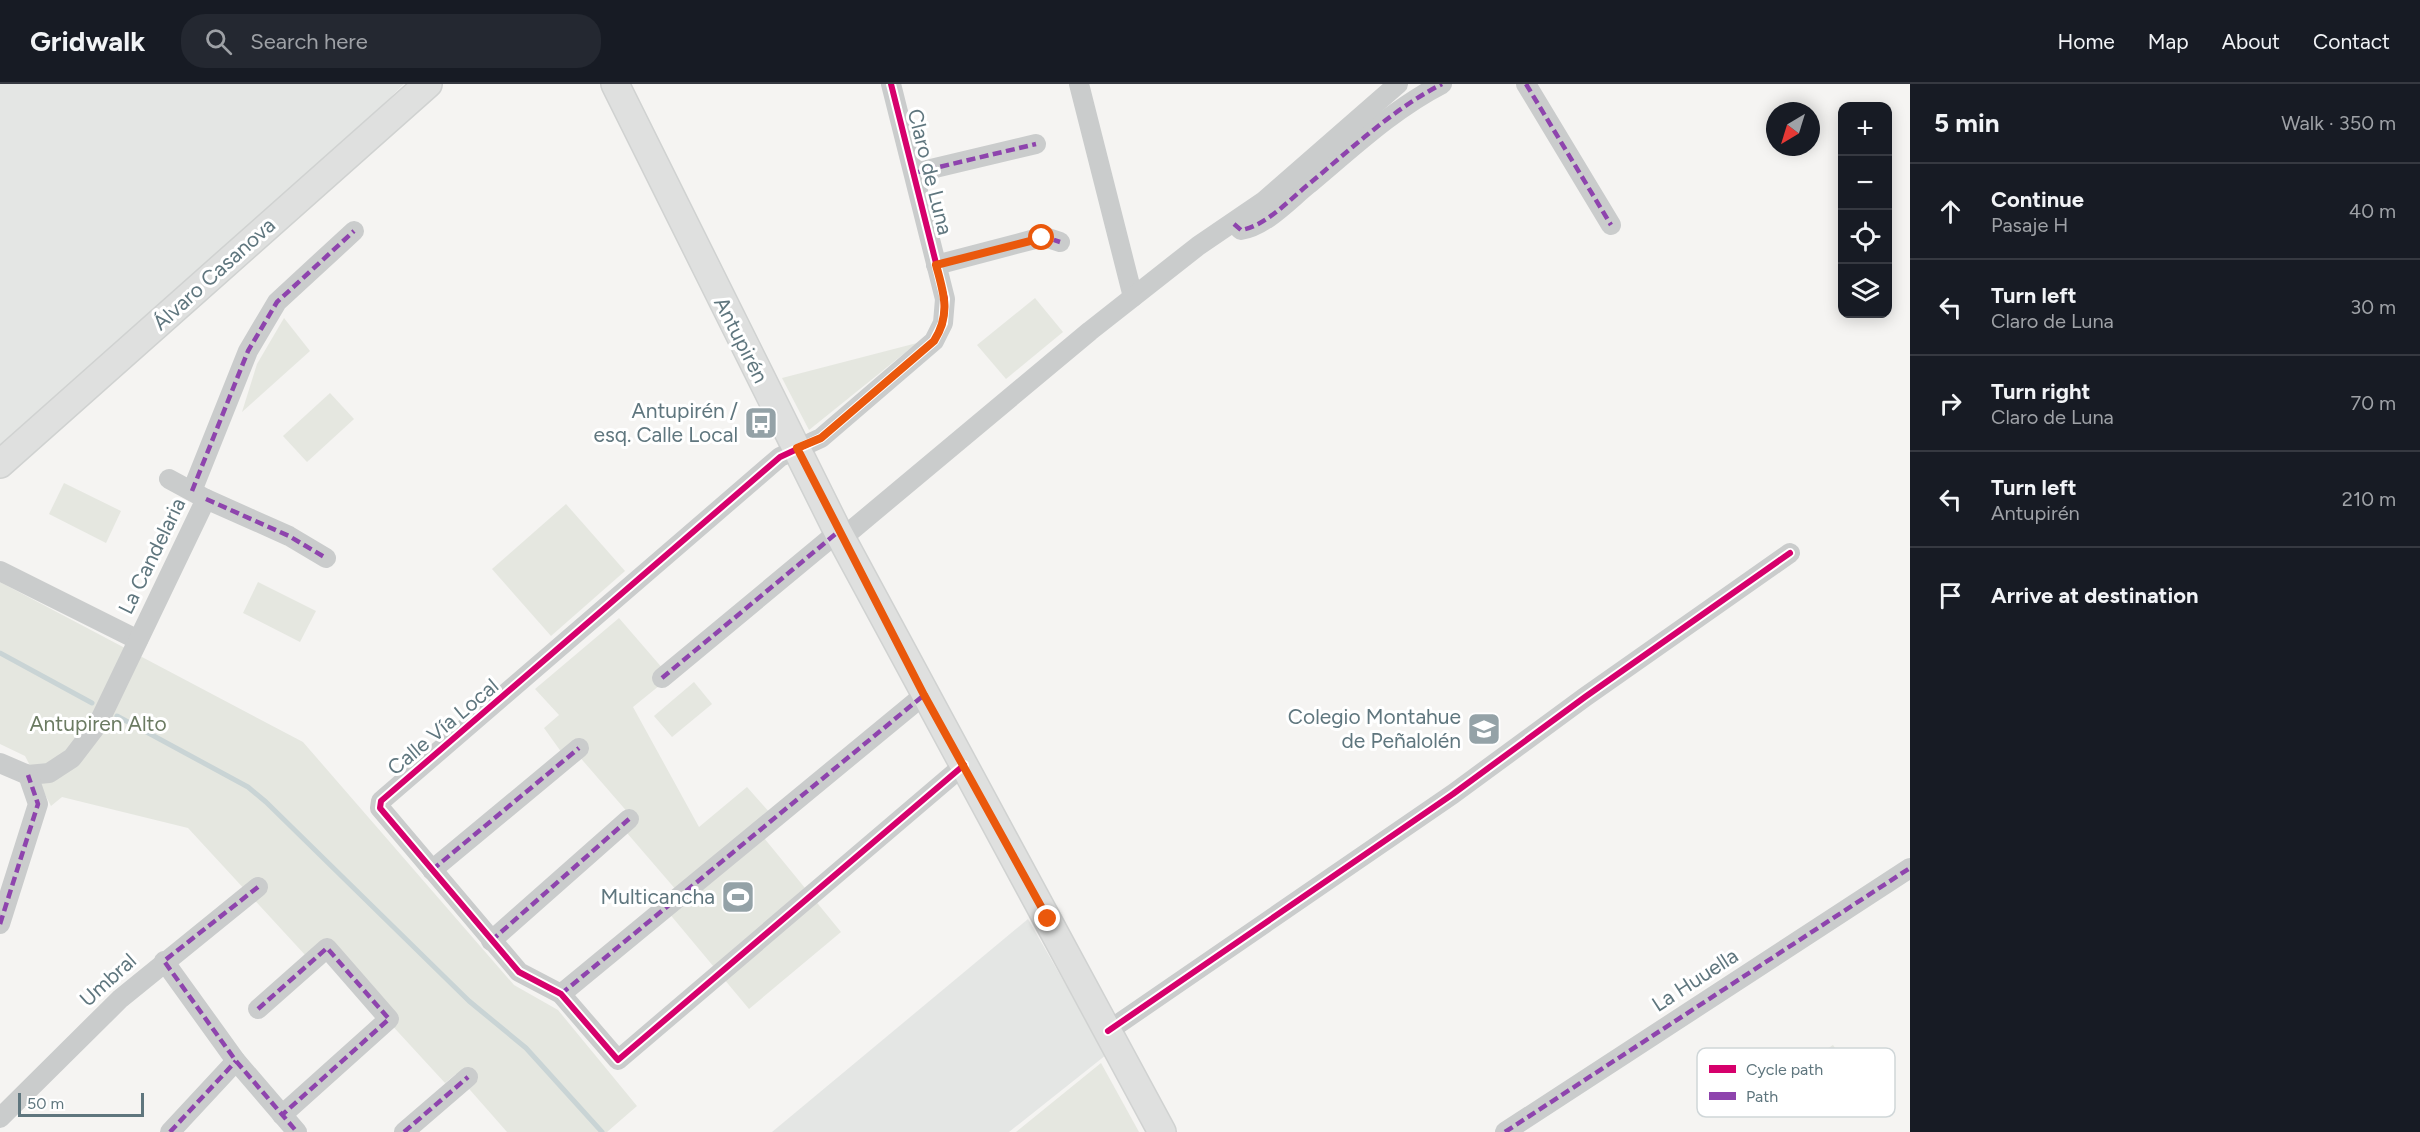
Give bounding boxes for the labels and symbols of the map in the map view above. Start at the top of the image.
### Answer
north arrow [1766,102,1820,156]
street label: Claro de Luna [903,106,958,237]
street label: Álvaro Casanova [147,212,280,335]
route start [1028,224,1054,250]
street label: Antupirén [709,293,774,387]
place label: Antupirén / esq. Calle Local [594,398,738,447]
bus stop icon: Antupirén / esq. Calle Local [743,405,779,441]
street label: La Candelaria [113,494,190,618]
street label: Calle Vía Local [382,673,503,780]
place label: Colegio Montahue de Peñalolén [1288,704,1461,753]
park label: Antupiren Alto [29,711,167,736]
school or university icon: Colegio Montahue de Peñalolén [1466,711,1502,747]
sports icon: Multicancha [720,879,756,915]
place label: Multicancha [601,884,715,909]
route end [1034,905,1060,931]
street label: La Huuella [1647,943,1742,1017]
street label: Umbral [74,948,141,1011]
legend [1697,1048,1895,1117]
text: Cycle path [1746,1060,1823,1079]
text: Path [1746,1087,1778,1106]
scale bar [18,1090,144,1118]

